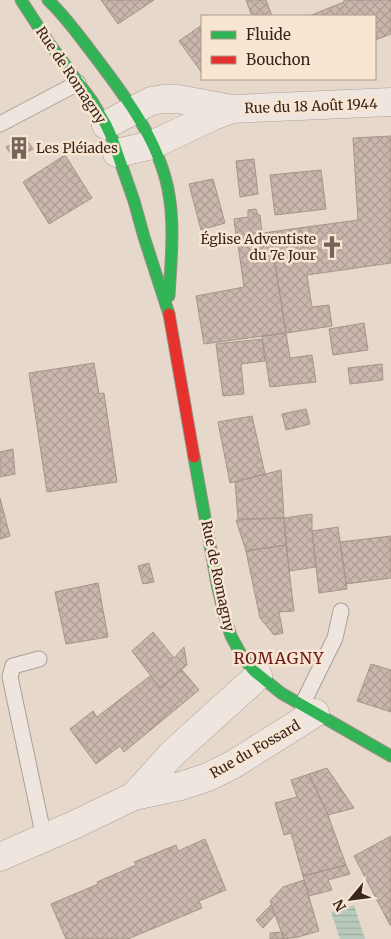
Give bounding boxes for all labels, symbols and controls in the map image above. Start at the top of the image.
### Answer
legend [201,15,376,80]
street label: Rue de Romagny [32,23,111,128]
text: Fluide [246,25,291,44]
text: Bouchon [246,50,310,69]
street label: Rue du 18 Août 1944 [244,95,378,117]
building icon: Les Pléiades [6,135,32,161]
place label: Les Pléiades [36,139,118,157]
place label: Église Adventiste du 7e Jour [201,230,316,264]
church icon: Église Adventiste du 7e Jour [319,234,345,260]
street label: Rue de Romagny [197,519,239,634]
district label: ROMAGNY [233,648,325,668]
street label: Rue du Fossard [207,716,304,782]
north arrow [326,874,376,924]
text: N [329,896,350,915]

